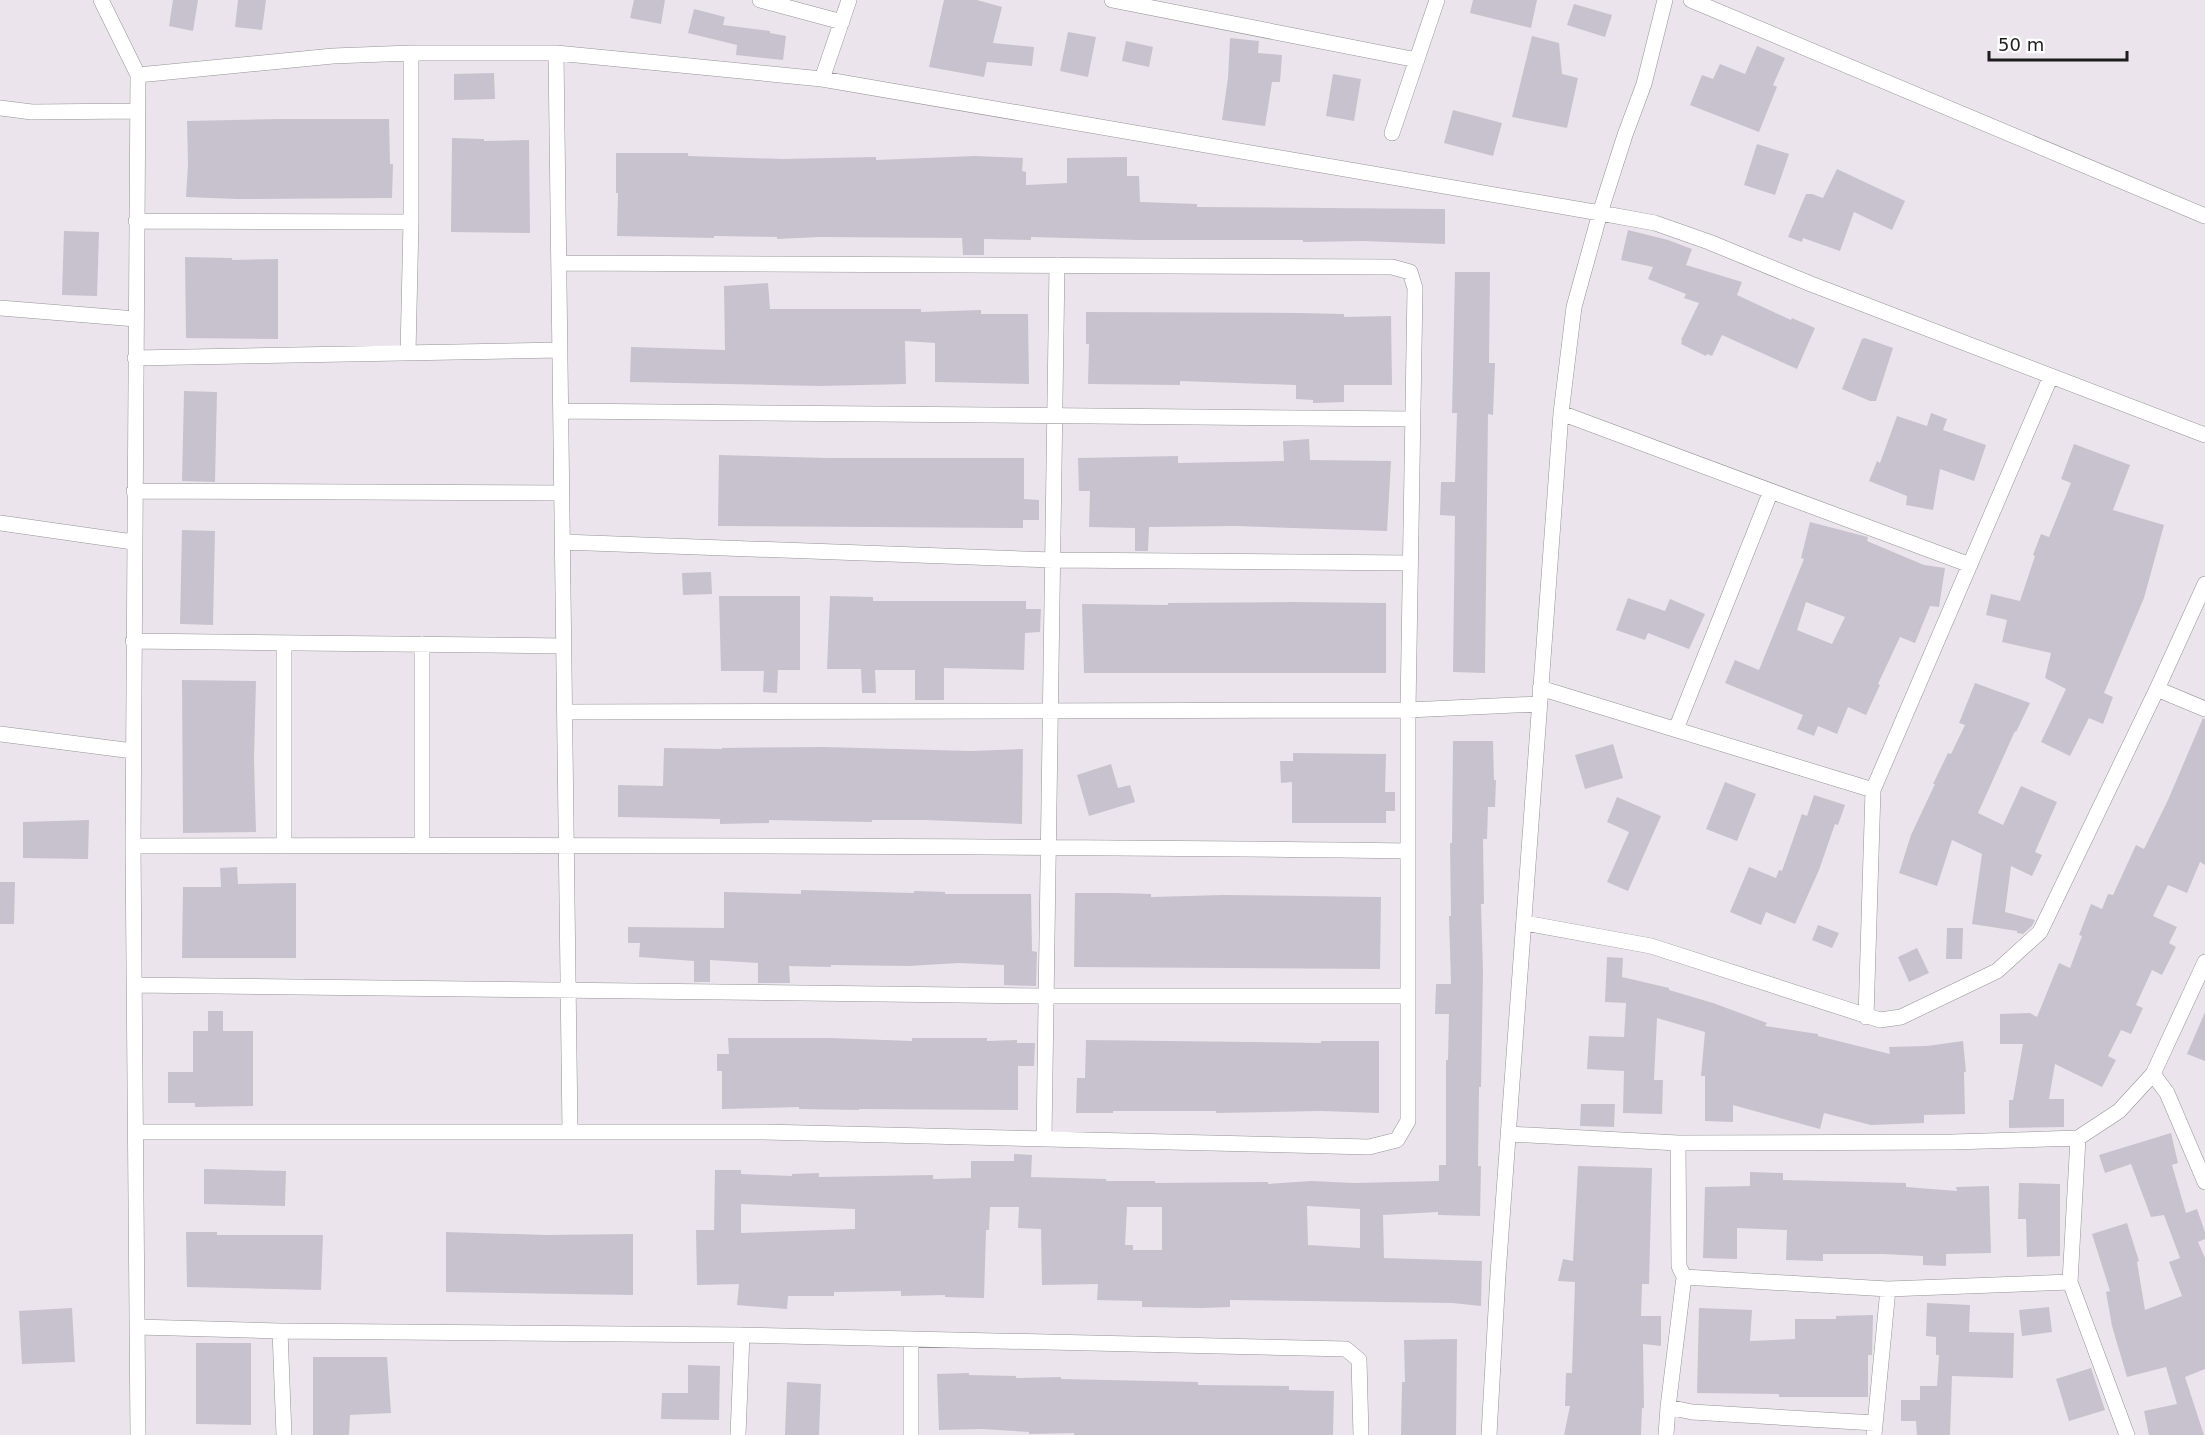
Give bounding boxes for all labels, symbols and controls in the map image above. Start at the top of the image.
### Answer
scale bar [1989,24,2127,62]
text: 50 m [1998,34,2044,55]

